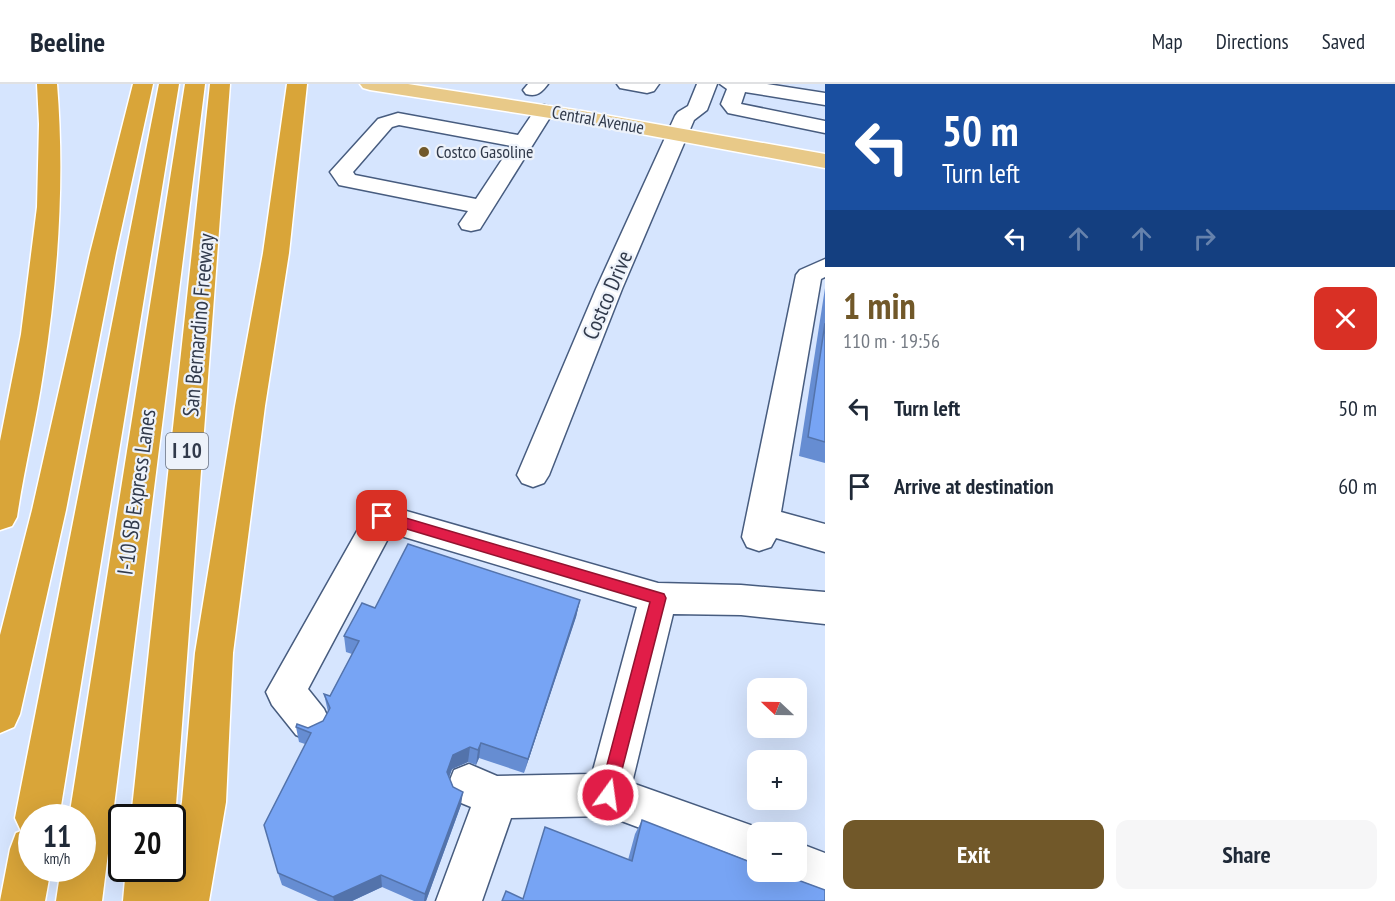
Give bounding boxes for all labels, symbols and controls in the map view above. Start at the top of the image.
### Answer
text: Beeline [30,23,105,60]
text: Map [1152,28,1183,55]
text: Directions [1216,28,1289,55]
text: Saved [1322,28,1365,55]
street label: Central Avenue [550,100,646,139]
text: 50 m [942,103,1019,158]
icon: left [843,108,921,186]
place label: Costco Gasoline [436,140,533,163]
marker: Costco Gasoline [417,145,431,159]
text: Turn left [942,156,1020,190]
icon: left [999,222,1032,255]
icon: ahead [1062,222,1095,255]
icon: ahead [1125,222,1158,255]
icon: right [1188,222,1221,255]
street label: San Bernardino Freeway [176,232,220,418]
street label: Costco Drive [576,246,638,344]
text: 1 min [843,282,916,329]
button: close [1314,287,1377,350]
text: 110 m · 19:56 [843,328,940,354]
icon: left [843,392,876,425]
text: Turn left [894,394,960,422]
text: 50 m [1338,394,1377,422]
street label: I-10 SB Express Lanes [111,407,161,577]
road number: I 10 [166,433,208,469]
icon: arrive [843,470,876,503]
text: Arrive at destination [894,472,1054,500]
text: 60 m [1338,472,1377,500]
pin [356,490,407,541]
icon: arrive [365,499,398,532]
north arrow [747,678,807,738]
map controls [747,678,807,882]
button: + [747,750,807,810]
position arrow [576,763,640,827]
speed limit sign: 20 [108,804,186,882]
text: 11 [43,816,71,855]
button: Exit [843,820,1104,889]
button: Share [1116,820,1377,889]
button: − [747,822,807,882]
text: km/h [44,849,70,868]

